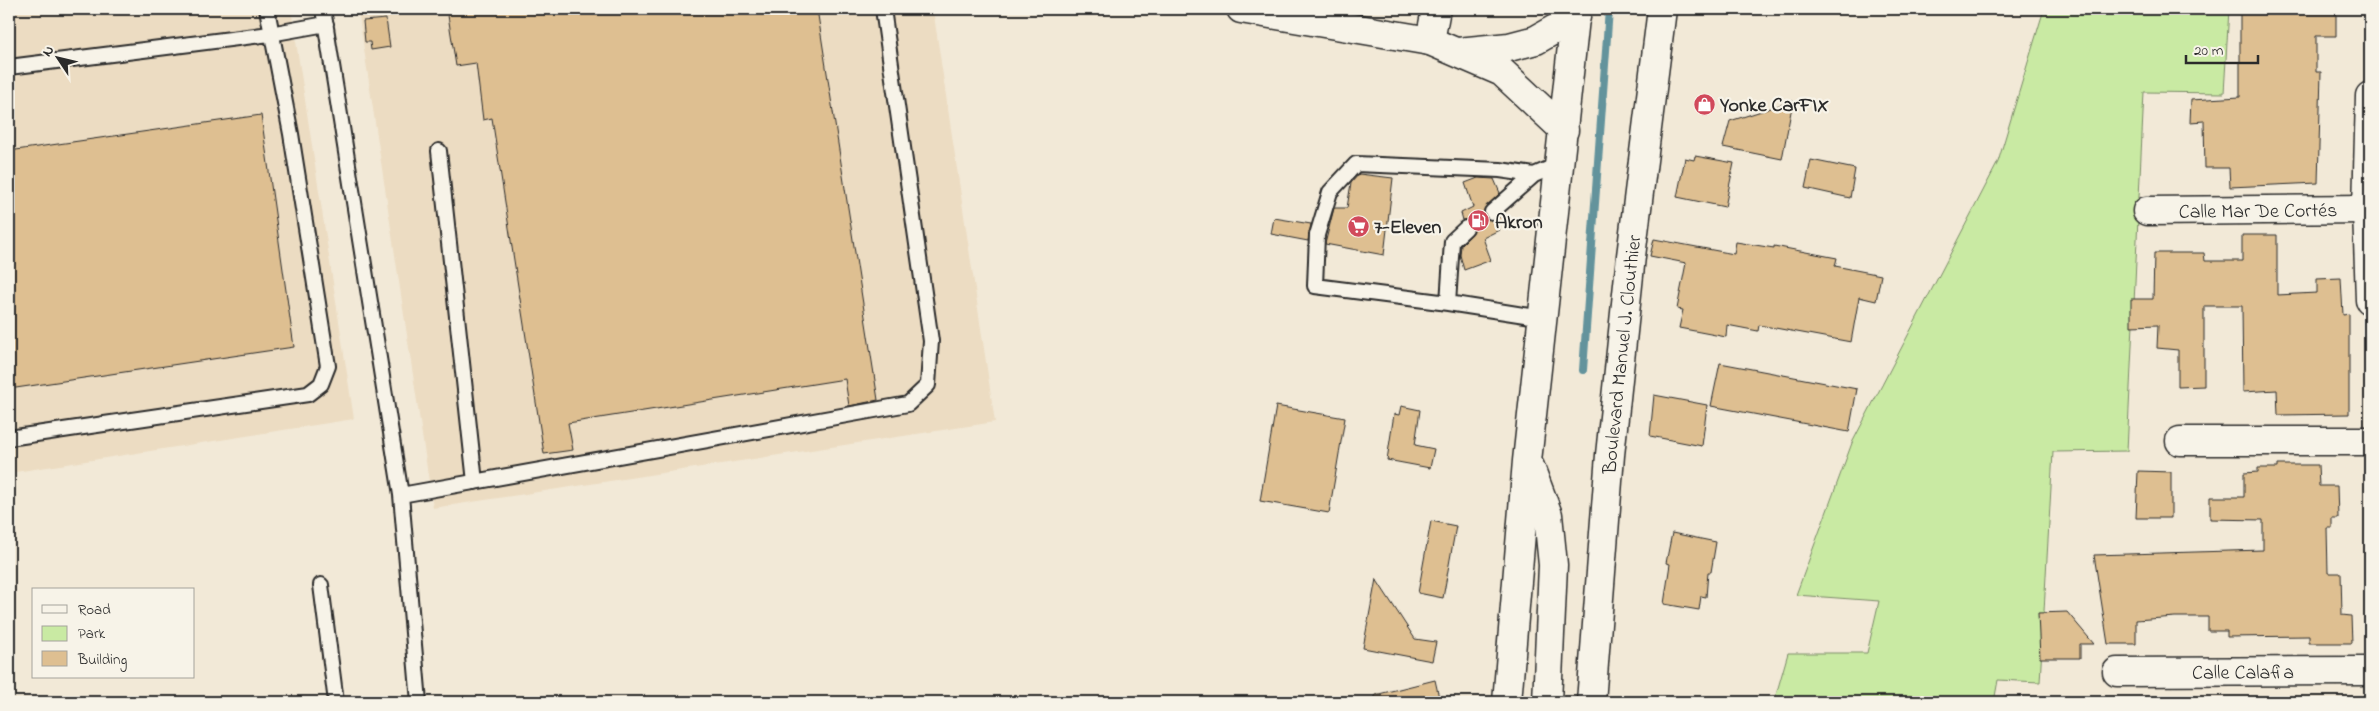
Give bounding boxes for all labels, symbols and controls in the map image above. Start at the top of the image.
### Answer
north arrow [32,32,82,82]
scale bar [2186,32,2259,64]
text: 20 m [2194,40,2224,62]
text: N [37,42,60,61]
shop icon: Yonke CarFIX [1692,92,1716,116]
place label: Yonke CarFIX [1719,92,1829,121]
street label: Calle Mar De Cortés [2178,197,2338,228]
fuel station icon: Akron [1467,209,1491,233]
place label: Akron [1495,209,1543,238]
supermarket icon: 7-Eleven [1346,214,1370,238]
place label: 7-Eleven [1374,214,1441,243]
street label: Boulevard Manuel J. Clouthier [1597,233,1651,476]
legend [32,588,195,678]
text: Road [78,599,111,621]
text: Park [78,623,106,645]
text: Building [77,649,127,672]
street label: Calle Calafia [2192,659,2294,689]

